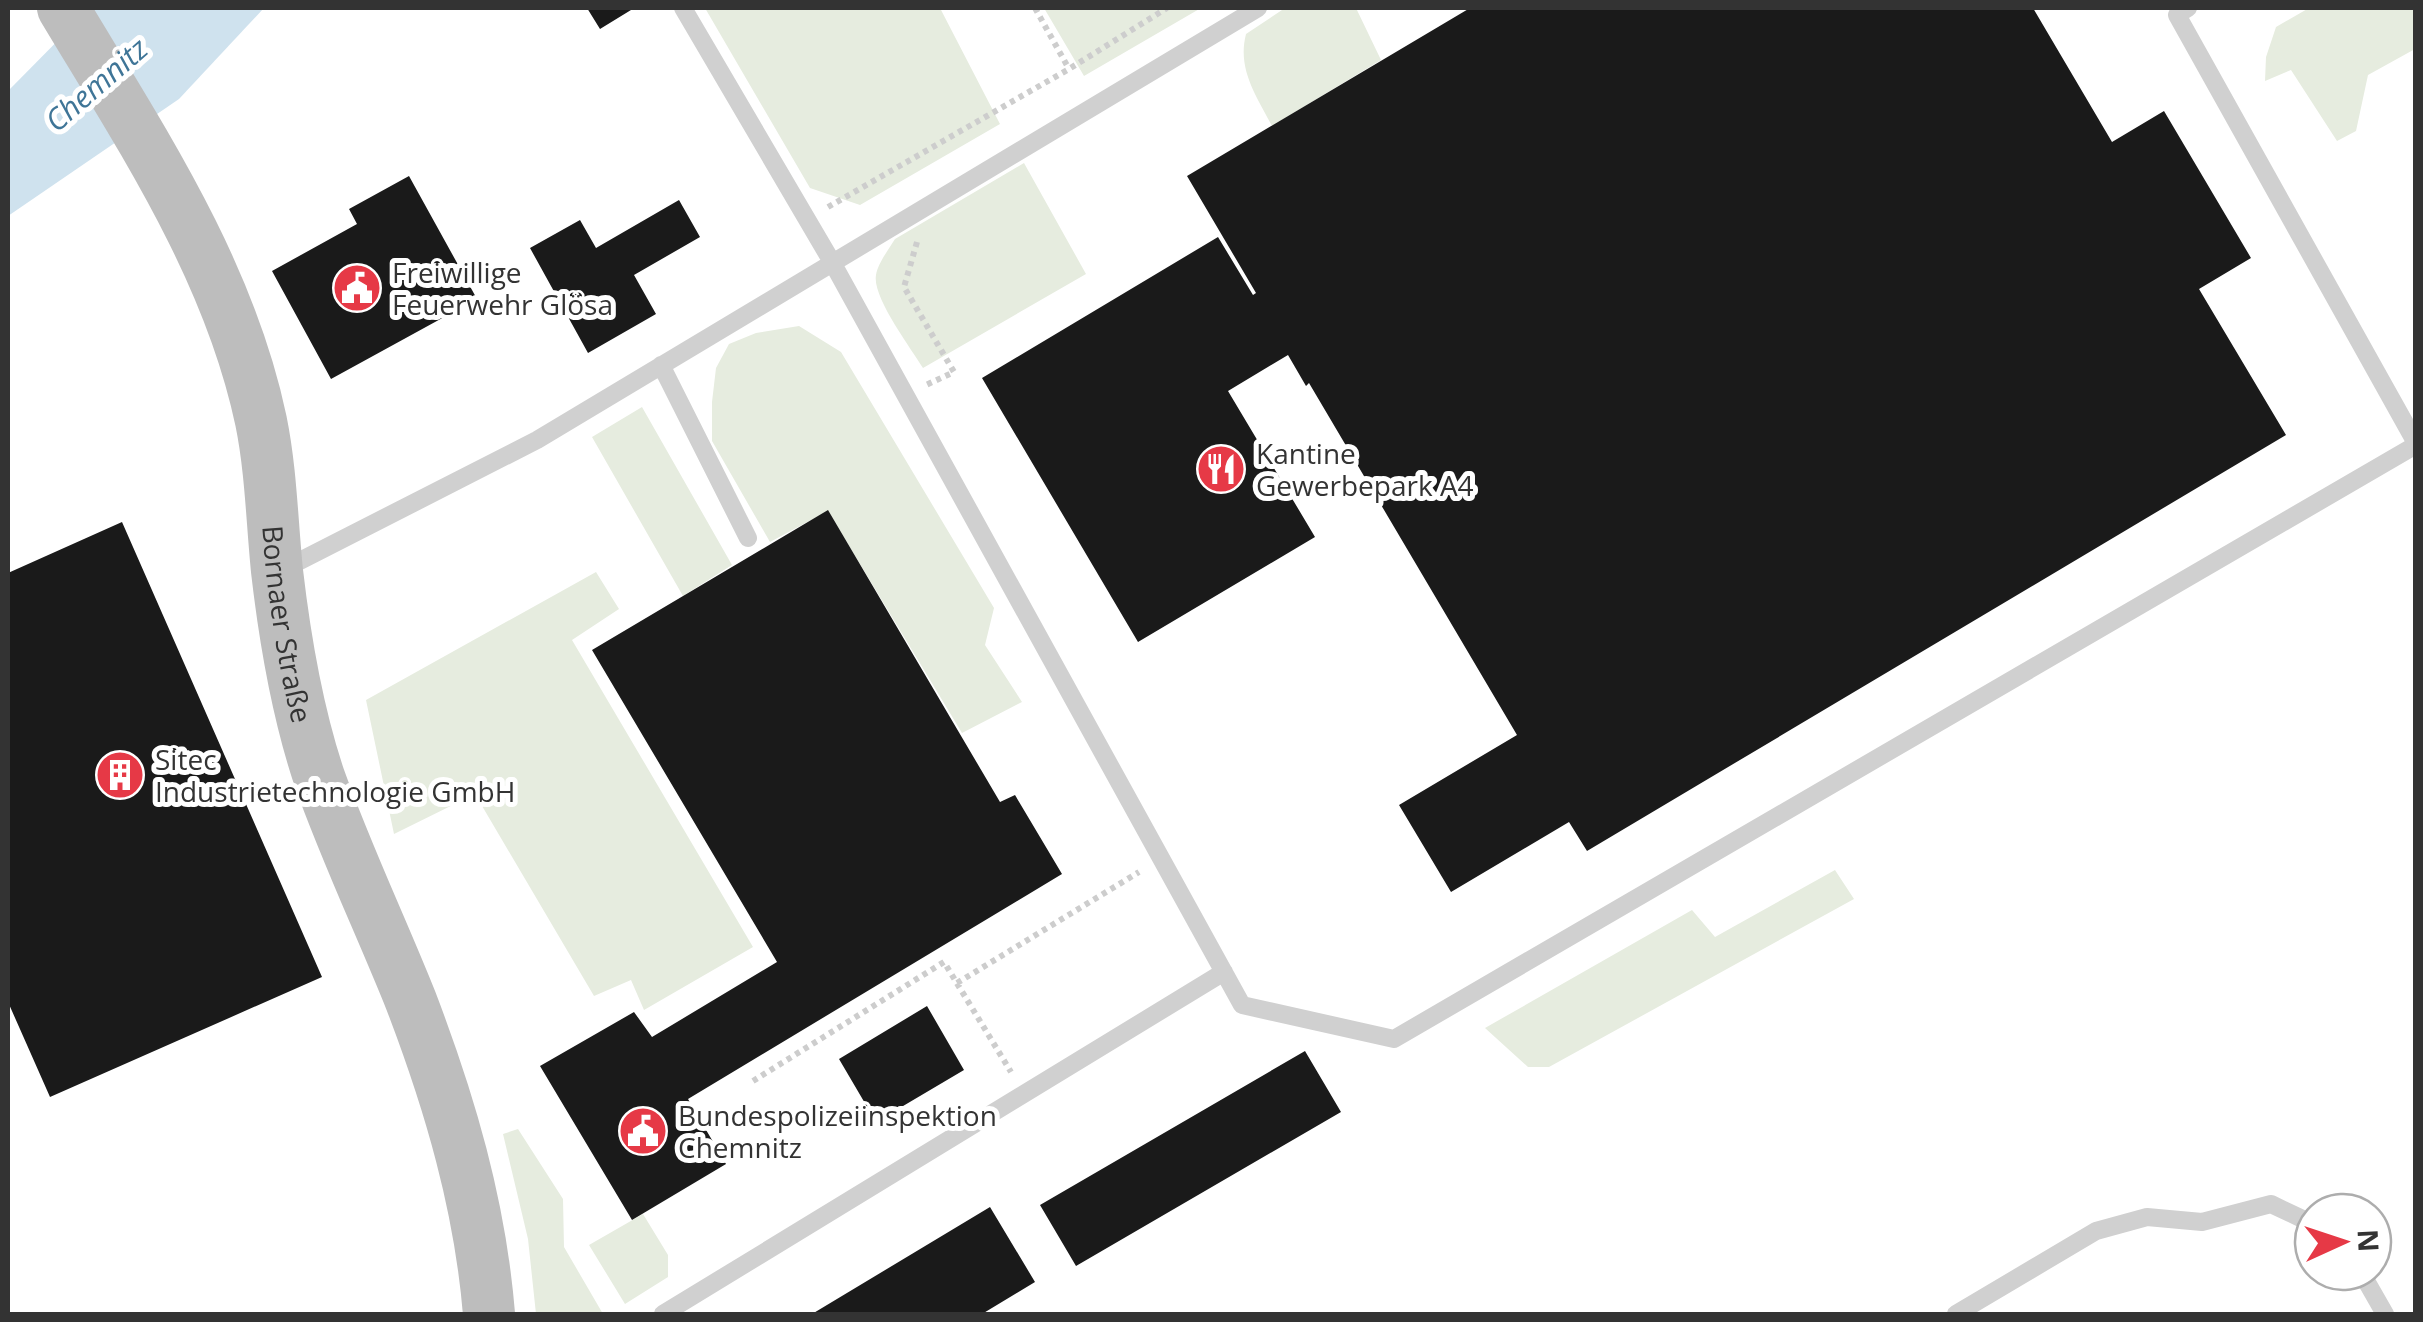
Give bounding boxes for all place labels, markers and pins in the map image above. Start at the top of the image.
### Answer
place label: Freiwillige Feuerwehr Glösa [392,253,613,323]
public building icon: Freiwillige Feuerwehr Glösa [331,262,383,314]
place label: Kantine Gewerbepark A4 [1256,434,1474,504]
restaurant icon: Kantine Gewerbepark A4 [1195,443,1247,495]
place label: Sitec Industrietechnologie GmbH [155,740,515,810]
building icon: Sitec Industrietechnologie GmbH [94,749,146,801]
place label: Bundespolizeiinspektion Chemnitz [678,1096,997,1166]
public building icon: Bundespolizeiinspektion Chemnitz [617,1105,669,1157]

